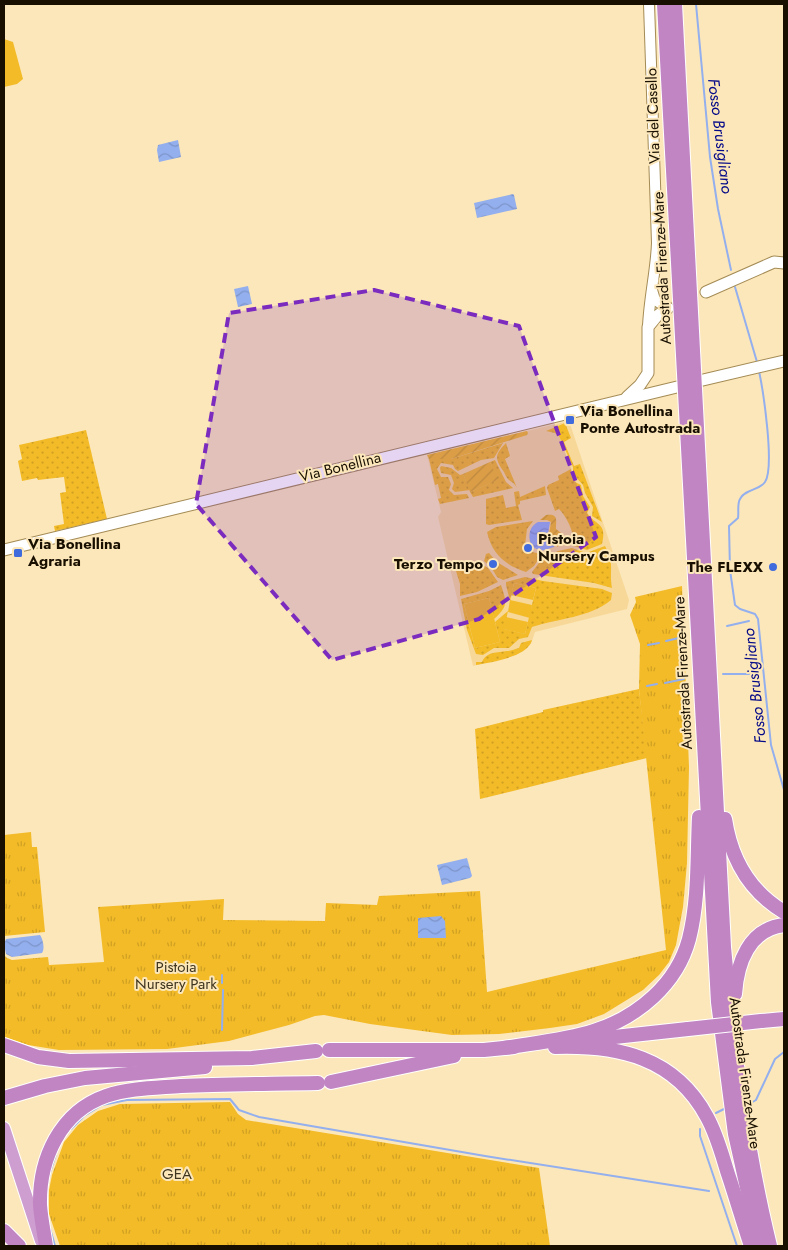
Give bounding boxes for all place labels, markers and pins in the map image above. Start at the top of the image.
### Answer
place label: Via Bonellina Ponte Autostrada [579,400,700,439]
marker: Via Bonellina Ponte Autostrada [564,414,576,426]
place label: Pistoia Nursery Campus [538,528,655,567]
place label: Via Bonellina Agraria [27,533,121,572]
marker: Pistoia Nursery Campus [522,542,534,554]
marker: Via Bonellina Agraria [12,547,24,559]
place label: Terzo Tempo [394,553,483,575]
place label: The FLEXX [687,556,764,578]
marker: Terzo Tempo [487,558,499,570]
marker: The FLEXX [767,561,779,573]

